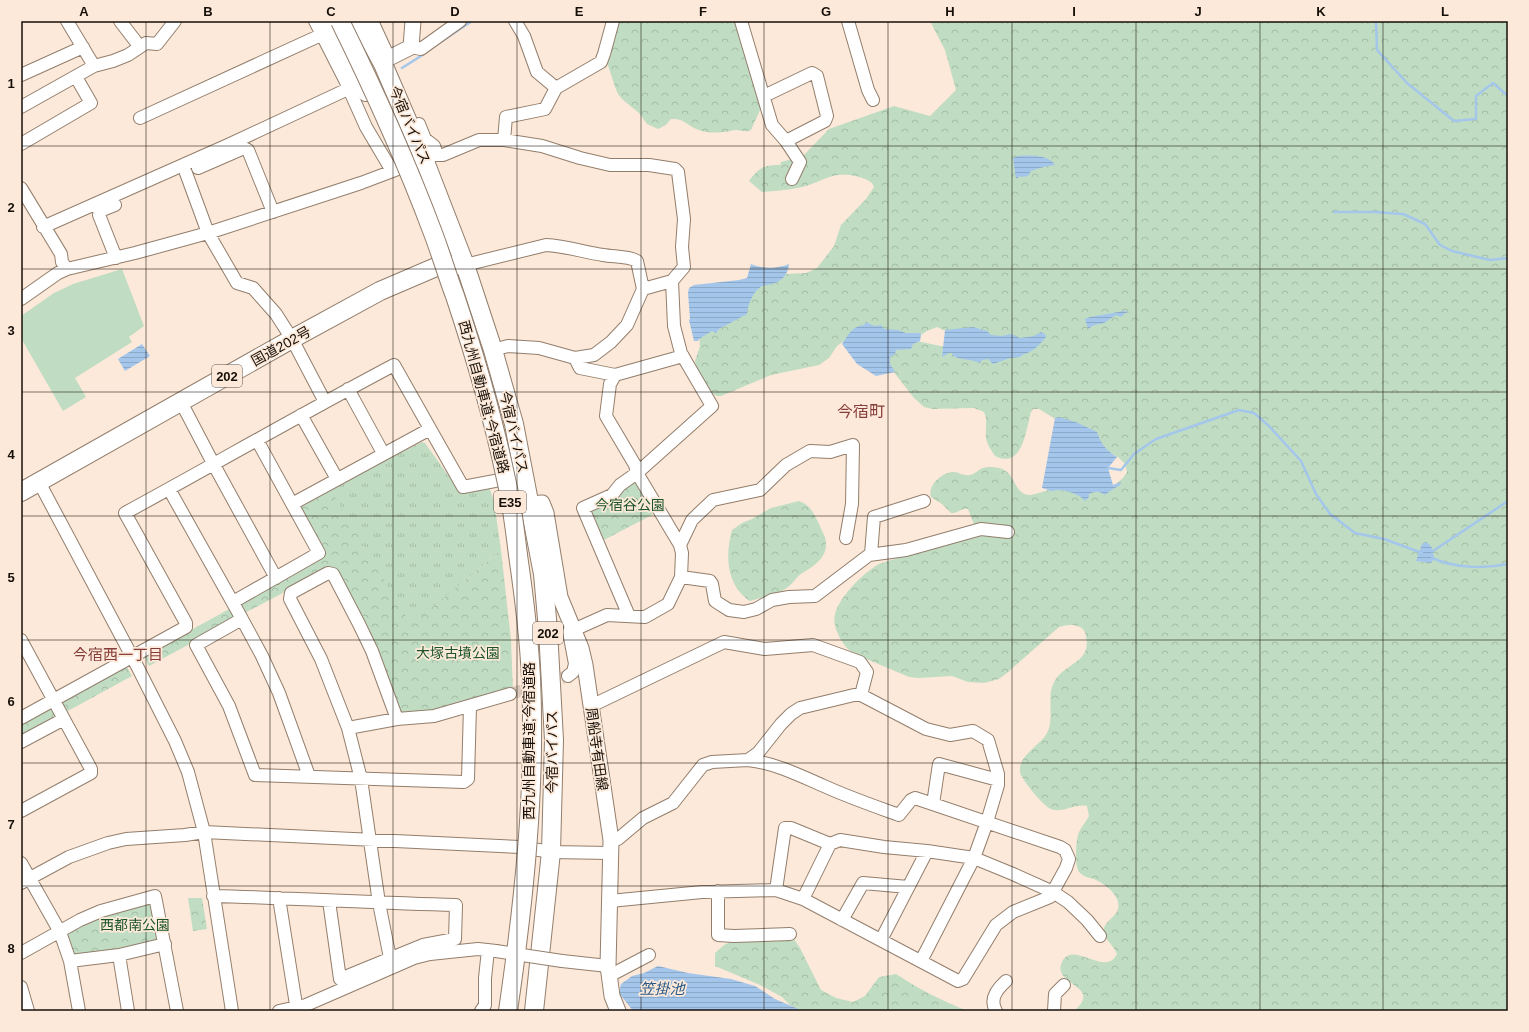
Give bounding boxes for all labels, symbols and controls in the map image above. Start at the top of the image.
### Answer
text: A [79,4,89,19]
text: B [203,4,213,19]
text: C [326,4,336,19]
text: D [450,4,460,19]
text: E [575,4,584,19]
text: F [699,4,707,19]
text: G [821,4,831,19]
text: H [945,4,955,19]
text: I [1072,4,1076,19]
text: J [1194,4,1202,19]
text: K [1316,4,1326,19]
text: L [1441,4,1449,19]
text: 1 [7,76,15,91]
street label: 今宿バイパス [386,83,434,167]
text: 2 [7,200,15,215]
street label: 西九州自動車道;今宿道路 [456,319,512,475]
text: 3 [7,323,15,338]
street label: 国道202号 [249,323,313,369]
road number: 202 [212,365,242,387]
street label: 今宿バイパス [497,389,531,475]
district label: 今宿町 [837,403,885,420]
text: 4 [7,447,15,462]
road number: E35 [494,491,526,513]
park label: 今宿谷公園 [595,497,665,513]
text: 5 [7,570,15,585]
road number: 202 [533,622,563,644]
park label: 大塚古墳公園 [416,645,500,661]
district label: 今宿西一丁目 [73,646,163,663]
street label: 西九州自動車道;今宿道路 [521,662,537,820]
text: 6 [7,694,15,709]
street label: 周船寺有田線 [583,706,611,792]
street label: 今宿バイパス [544,710,560,794]
text: 7 [7,817,15,832]
park label: 西都南公園 [100,917,170,933]
text: 8 [7,941,15,956]
water label: 笠掛池 [639,980,686,997]

